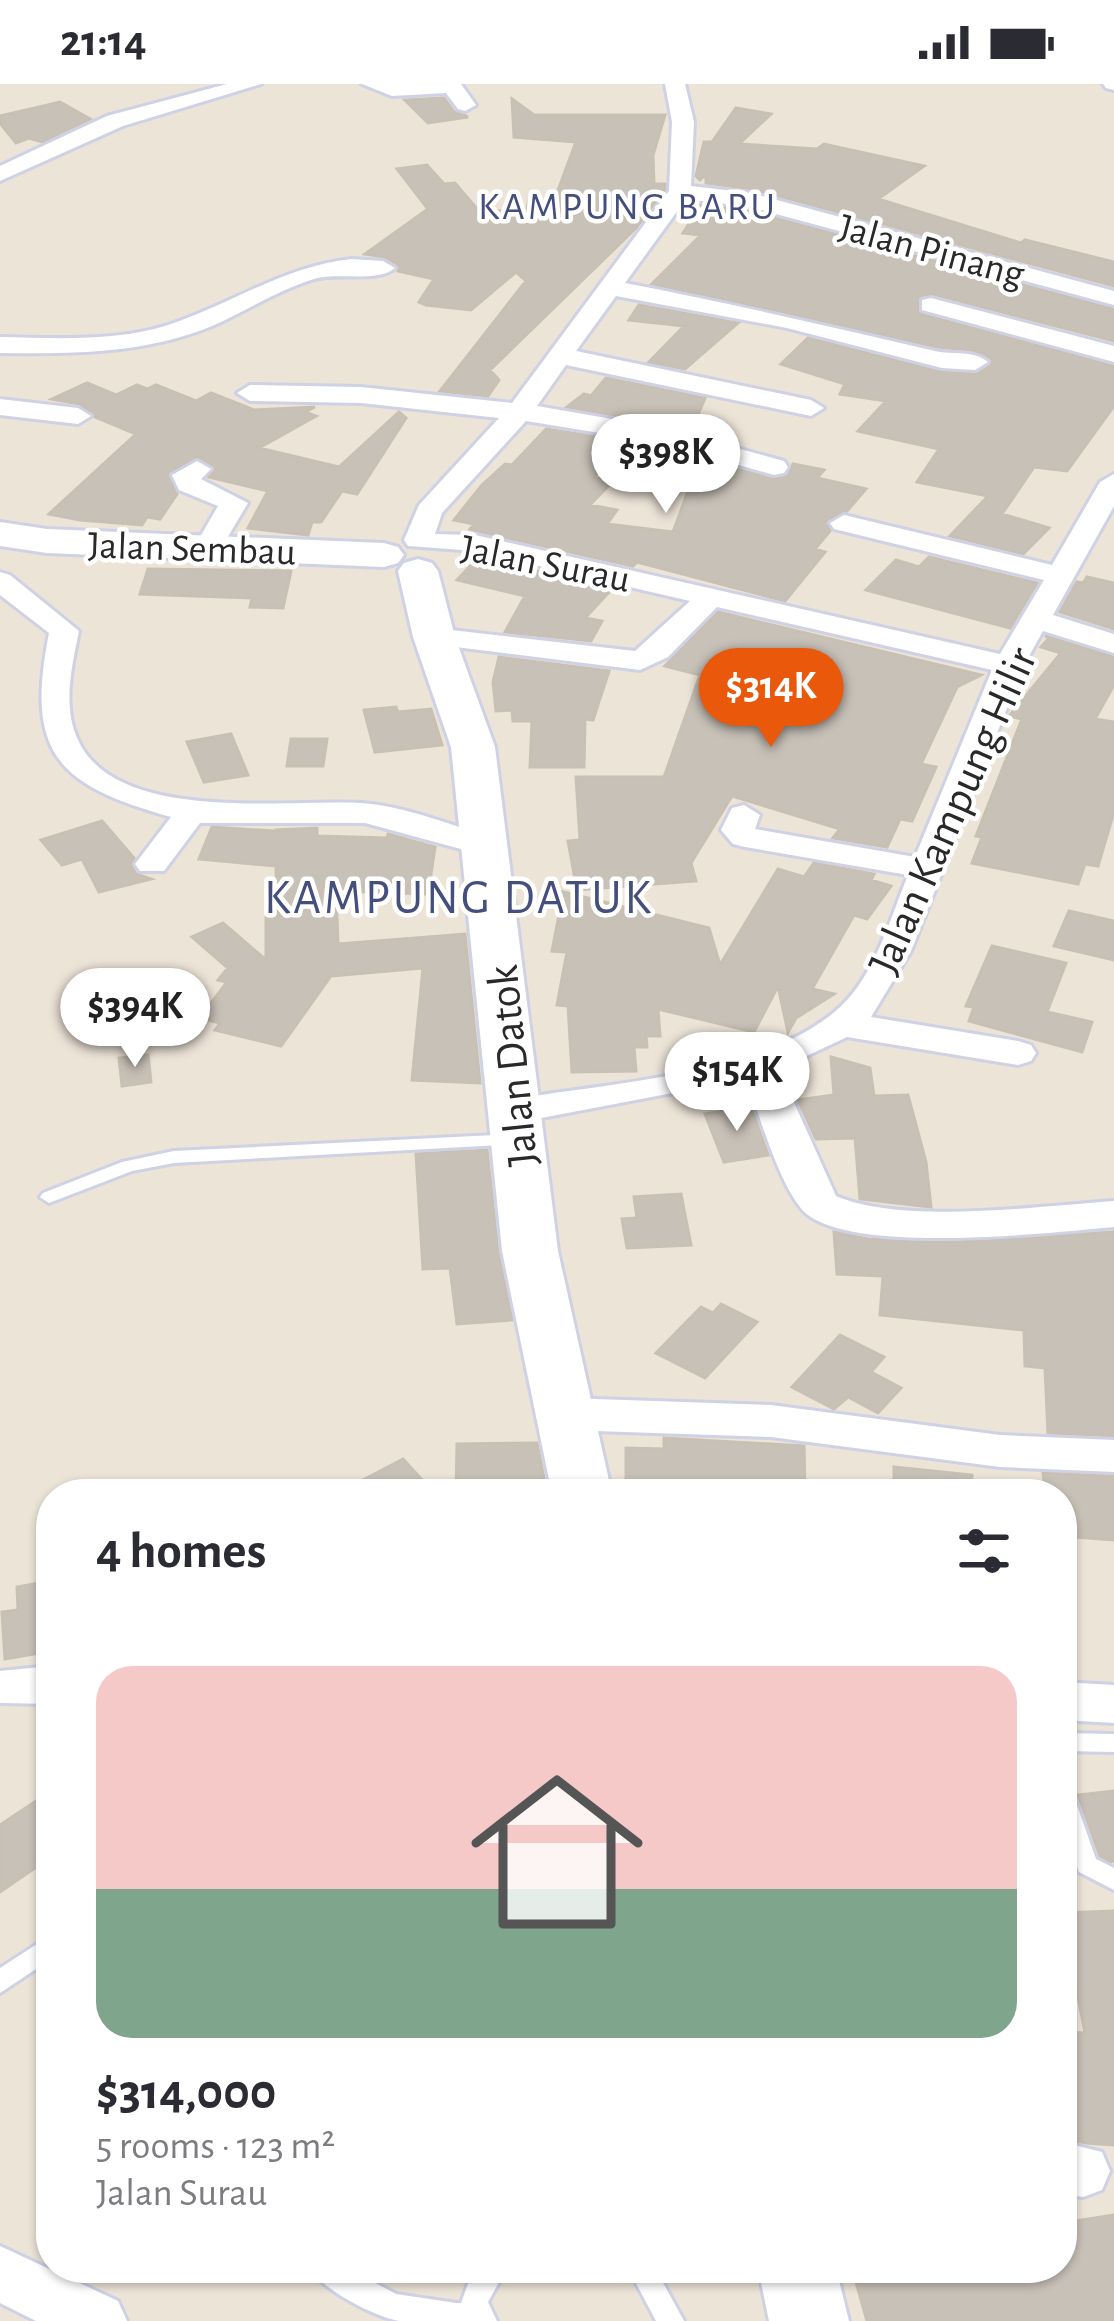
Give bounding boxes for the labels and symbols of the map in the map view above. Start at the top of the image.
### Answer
district label: KAMPUNG BARU [478,188,778,227]
street label: Jalan Pinang [835,208,1028,295]
pin: $398K [582,414,750,516]
street label: Jalan Sembau [87,526,297,573]
street label: Jalan Surau [458,529,633,600]
street label: Jalan Kampung Hilir [861,640,1046,981]
pin: $314K [687,648,855,750]
district label: KAMPUNG DATUK [264,875,654,923]
street label: Jalan Datok [480,962,546,1169]
pin: $394K [51,968,219,1070]
pin: $154K [653,1032,821,1134]

